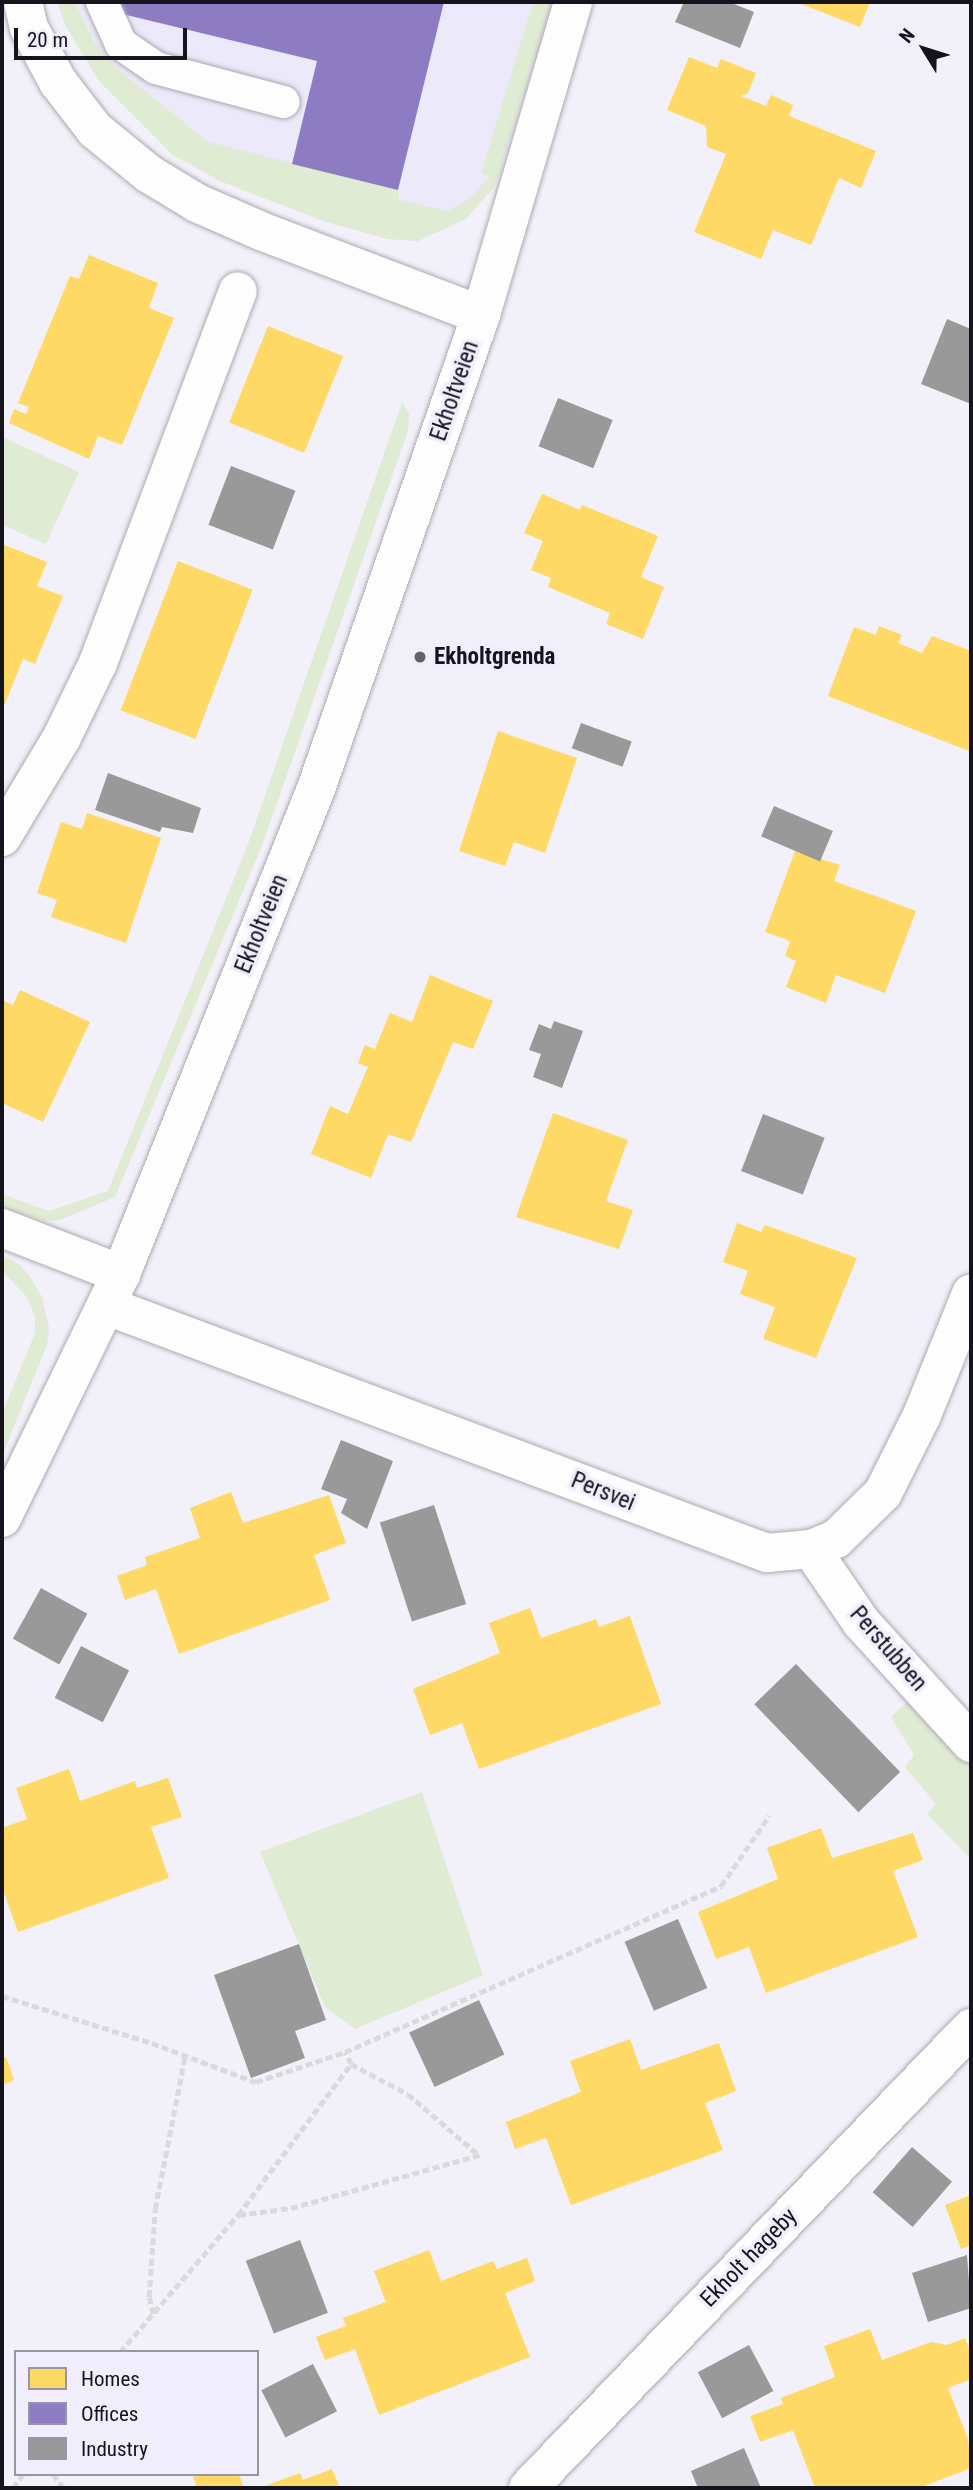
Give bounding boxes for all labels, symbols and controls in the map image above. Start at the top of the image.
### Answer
scale bar [18,14,191,58]
north arrow [889,14,959,84]
text: N [894,24,920,47]
text: 20 m [27,28,68,52]
street label: Ekholtveien [425,337,485,445]
place label: Ekholtgrenda [434,643,555,671]
marker: Ekholtgrenda [412,649,428,665]
street label: Ekholtveien [230,871,294,977]
street label: Persvei [567,1467,639,1517]
street label: Perstubben [844,1601,932,1697]
street label: Ekholt hageby [695,2203,803,2313]
legend [14,2350,259,2476]
text: Homes [81,2367,140,2391]
text: Offices [81,2402,138,2426]
text: Industry [81,2437,148,2461]

